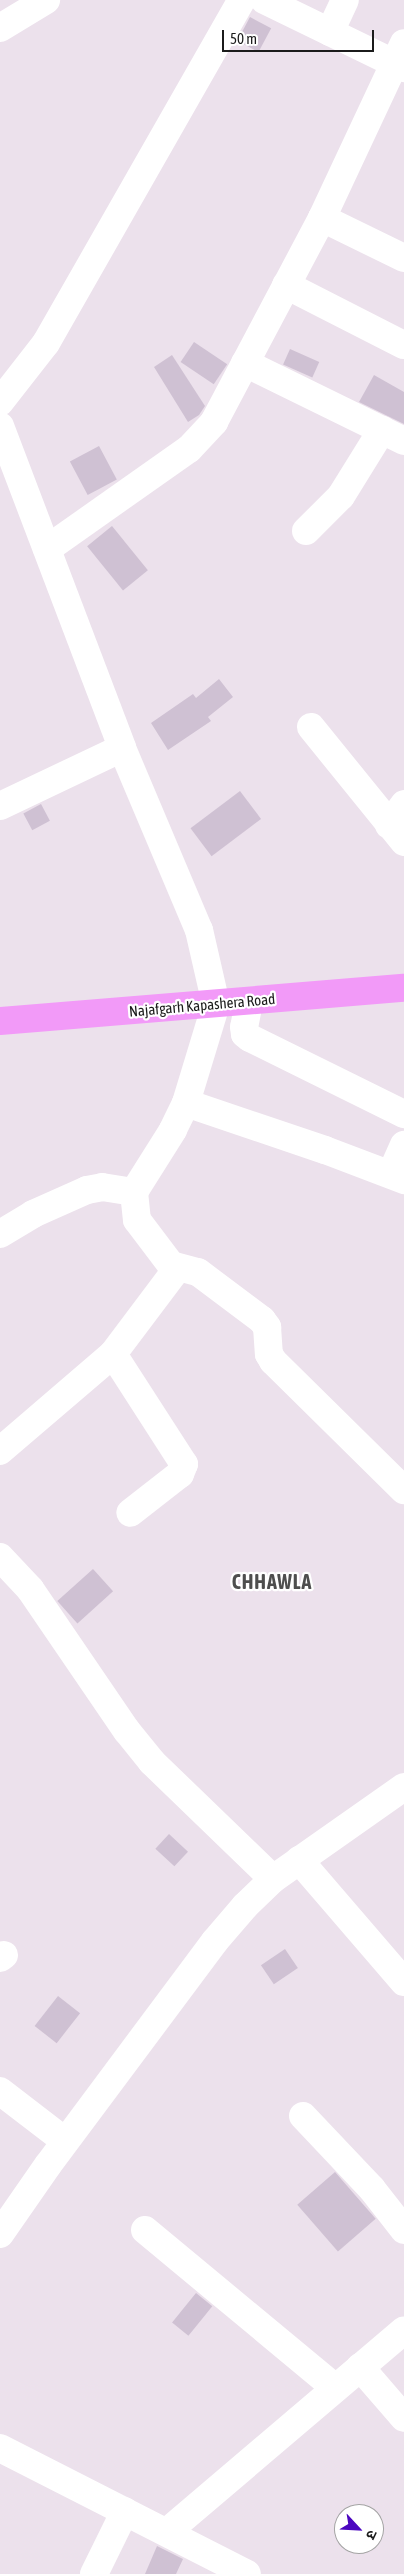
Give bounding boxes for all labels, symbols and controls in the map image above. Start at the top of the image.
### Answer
scale bar [224,20,376,52]
text: 50 m [230,30,257,47]
street label: Najafgarh Kapashera Road [128,990,276,1020]
district label: CHHAWLA [231,1569,313,1593]
north arrow [334,2504,384,2554]
text: उ [363,2528,381,2542]

